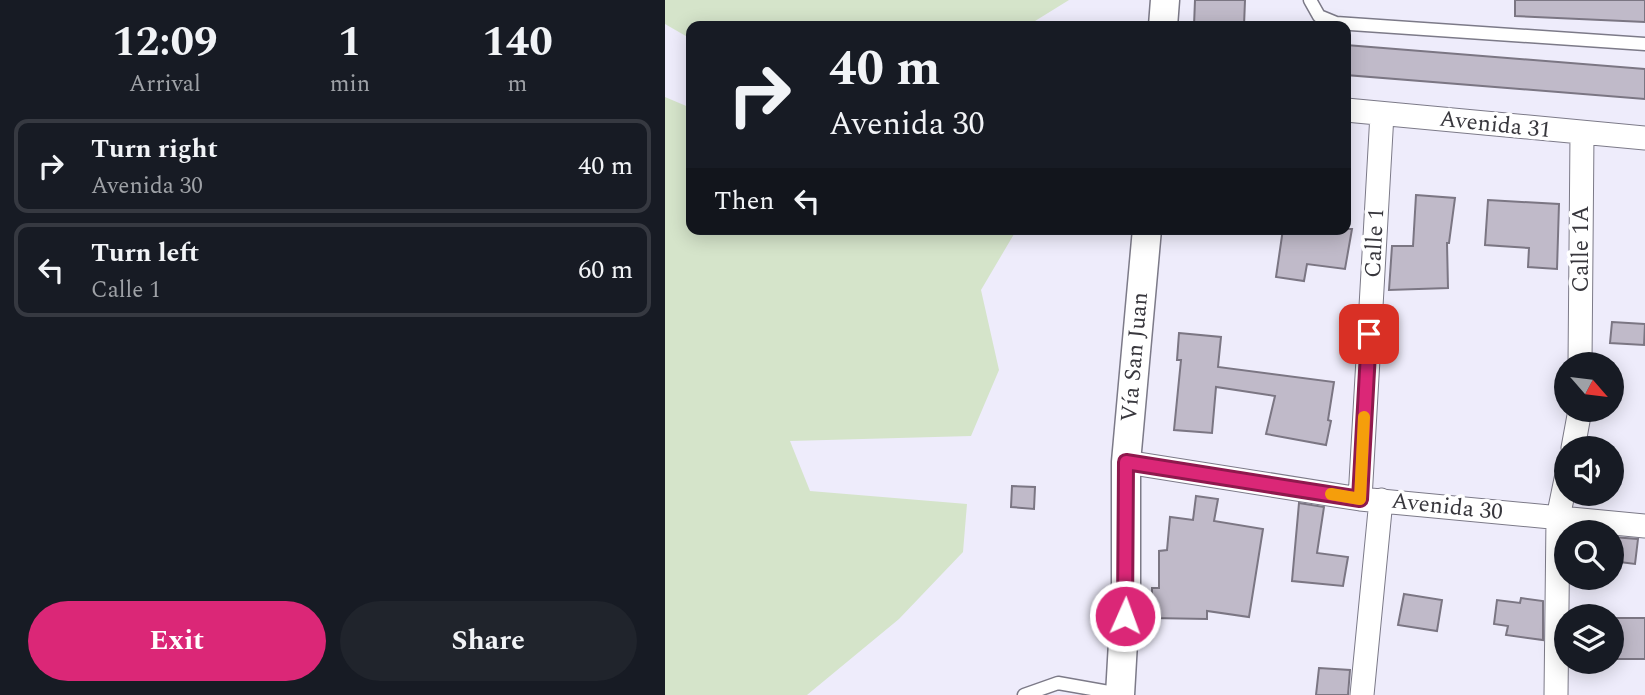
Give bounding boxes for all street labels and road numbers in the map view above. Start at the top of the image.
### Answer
street label: Avenida 31 [1438,102,1552,148]
street label: Calle 1A [1564,206,1599,293]
street label: Calle 1 [1356,207,1394,279]
street label: Vía San Juan [1112,290,1158,424]
street label: Avenida 30 [1390,484,1504,530]

